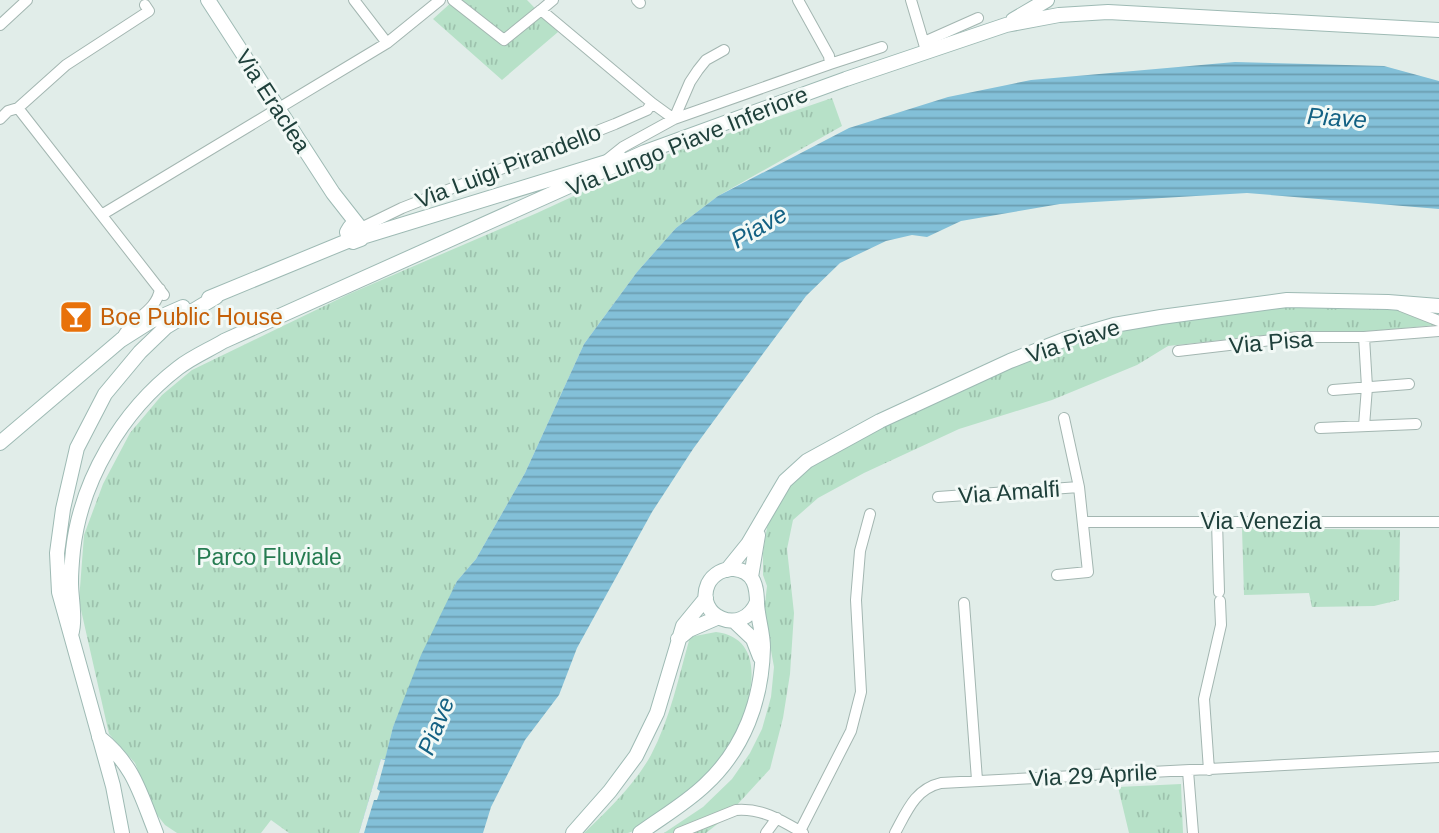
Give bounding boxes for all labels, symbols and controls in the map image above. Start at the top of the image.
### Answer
street label: Via Eraclea [230,45,316,157]
street label: Via Lungo Piave Inferiore [563,81,811,201]
water label: Piave [1306,102,1368,133]
street label: Via Luigi Pirandello [412,119,604,213]
water label: Piave [726,200,792,253]
bar icon: Boe Public House [57,298,95,336]
place label: Boe Public House [100,304,283,330]
street label: Via Piave [1023,314,1123,368]
street label: Via Pisa [1228,325,1314,359]
street label: Via Amalfi [957,475,1061,509]
street label: Via Venezia [1200,508,1322,534]
park label: Parco Fluviale [196,544,342,570]
water label: Piave [412,693,459,759]
street label: Via 29 Aprile [1028,759,1158,791]

